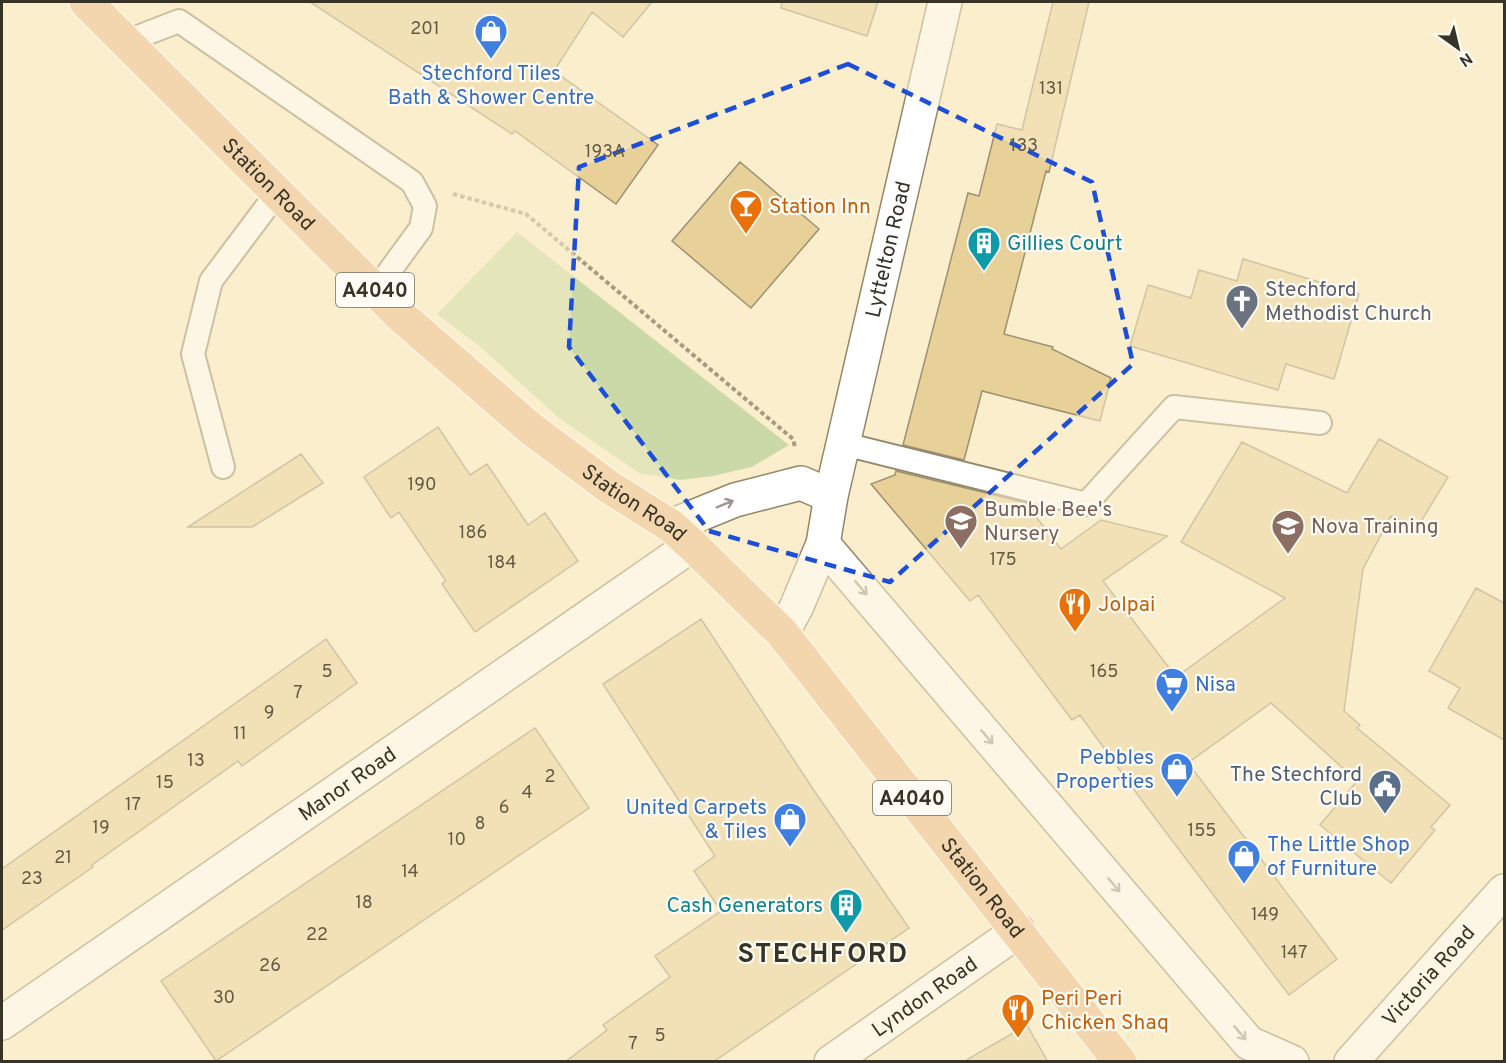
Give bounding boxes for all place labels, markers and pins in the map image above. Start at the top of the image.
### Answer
shop icon: Stechford Tiles Bath & Shower Centre [473,13,509,60]
place label: Stechford Tiles Bath & Shower Centre [388,61,594,112]
bar icon: Station Inn [728,188,764,235]
place label: Station Inn [769,194,871,221]
building icon: Gillies Court [966,225,1002,272]
place label: Gillies Court [1007,231,1123,258]
place label: Stechford Methodist Church [1265,277,1432,328]
church icon: Stechford Methodist Church [1224,283,1260,330]
place label: Bumble Bee's Nursery [984,497,1112,548]
school or university icon: Bumble Bee's Nursery [943,503,979,550]
school or university icon: Nova Training [1270,508,1306,555]
place label: Nova Training [1311,514,1439,541]
restaurant icon: Jolpai [1057,586,1093,633]
place label: Jolpai [1098,592,1155,619]
supermarket icon: Nisa [1154,666,1190,713]
place label: Nisa [1195,672,1236,699]
place label: Pebbles Properties [1056,745,1154,796]
shop icon: Pebbles Properties [1159,751,1195,798]
place label: The Stechford Club [1230,762,1362,813]
public building icon: The Stechford Club [1367,768,1403,815]
place label: United Carpets & Tiles [625,795,767,846]
shop icon: United Carpets & Tiles [772,801,808,848]
place label: The Little Shop of Furniture [1267,832,1410,883]
shop icon: The Little Shop of Furniture [1226,838,1262,885]
building icon: Cash Generators [828,887,864,934]
place label: Cash Generators [667,893,823,920]
place label: Peri Peri Chicken Shaq [1041,986,1169,1037]
restaurant icon: Peri Peri Chicken Shaq [1000,992,1036,1039]

